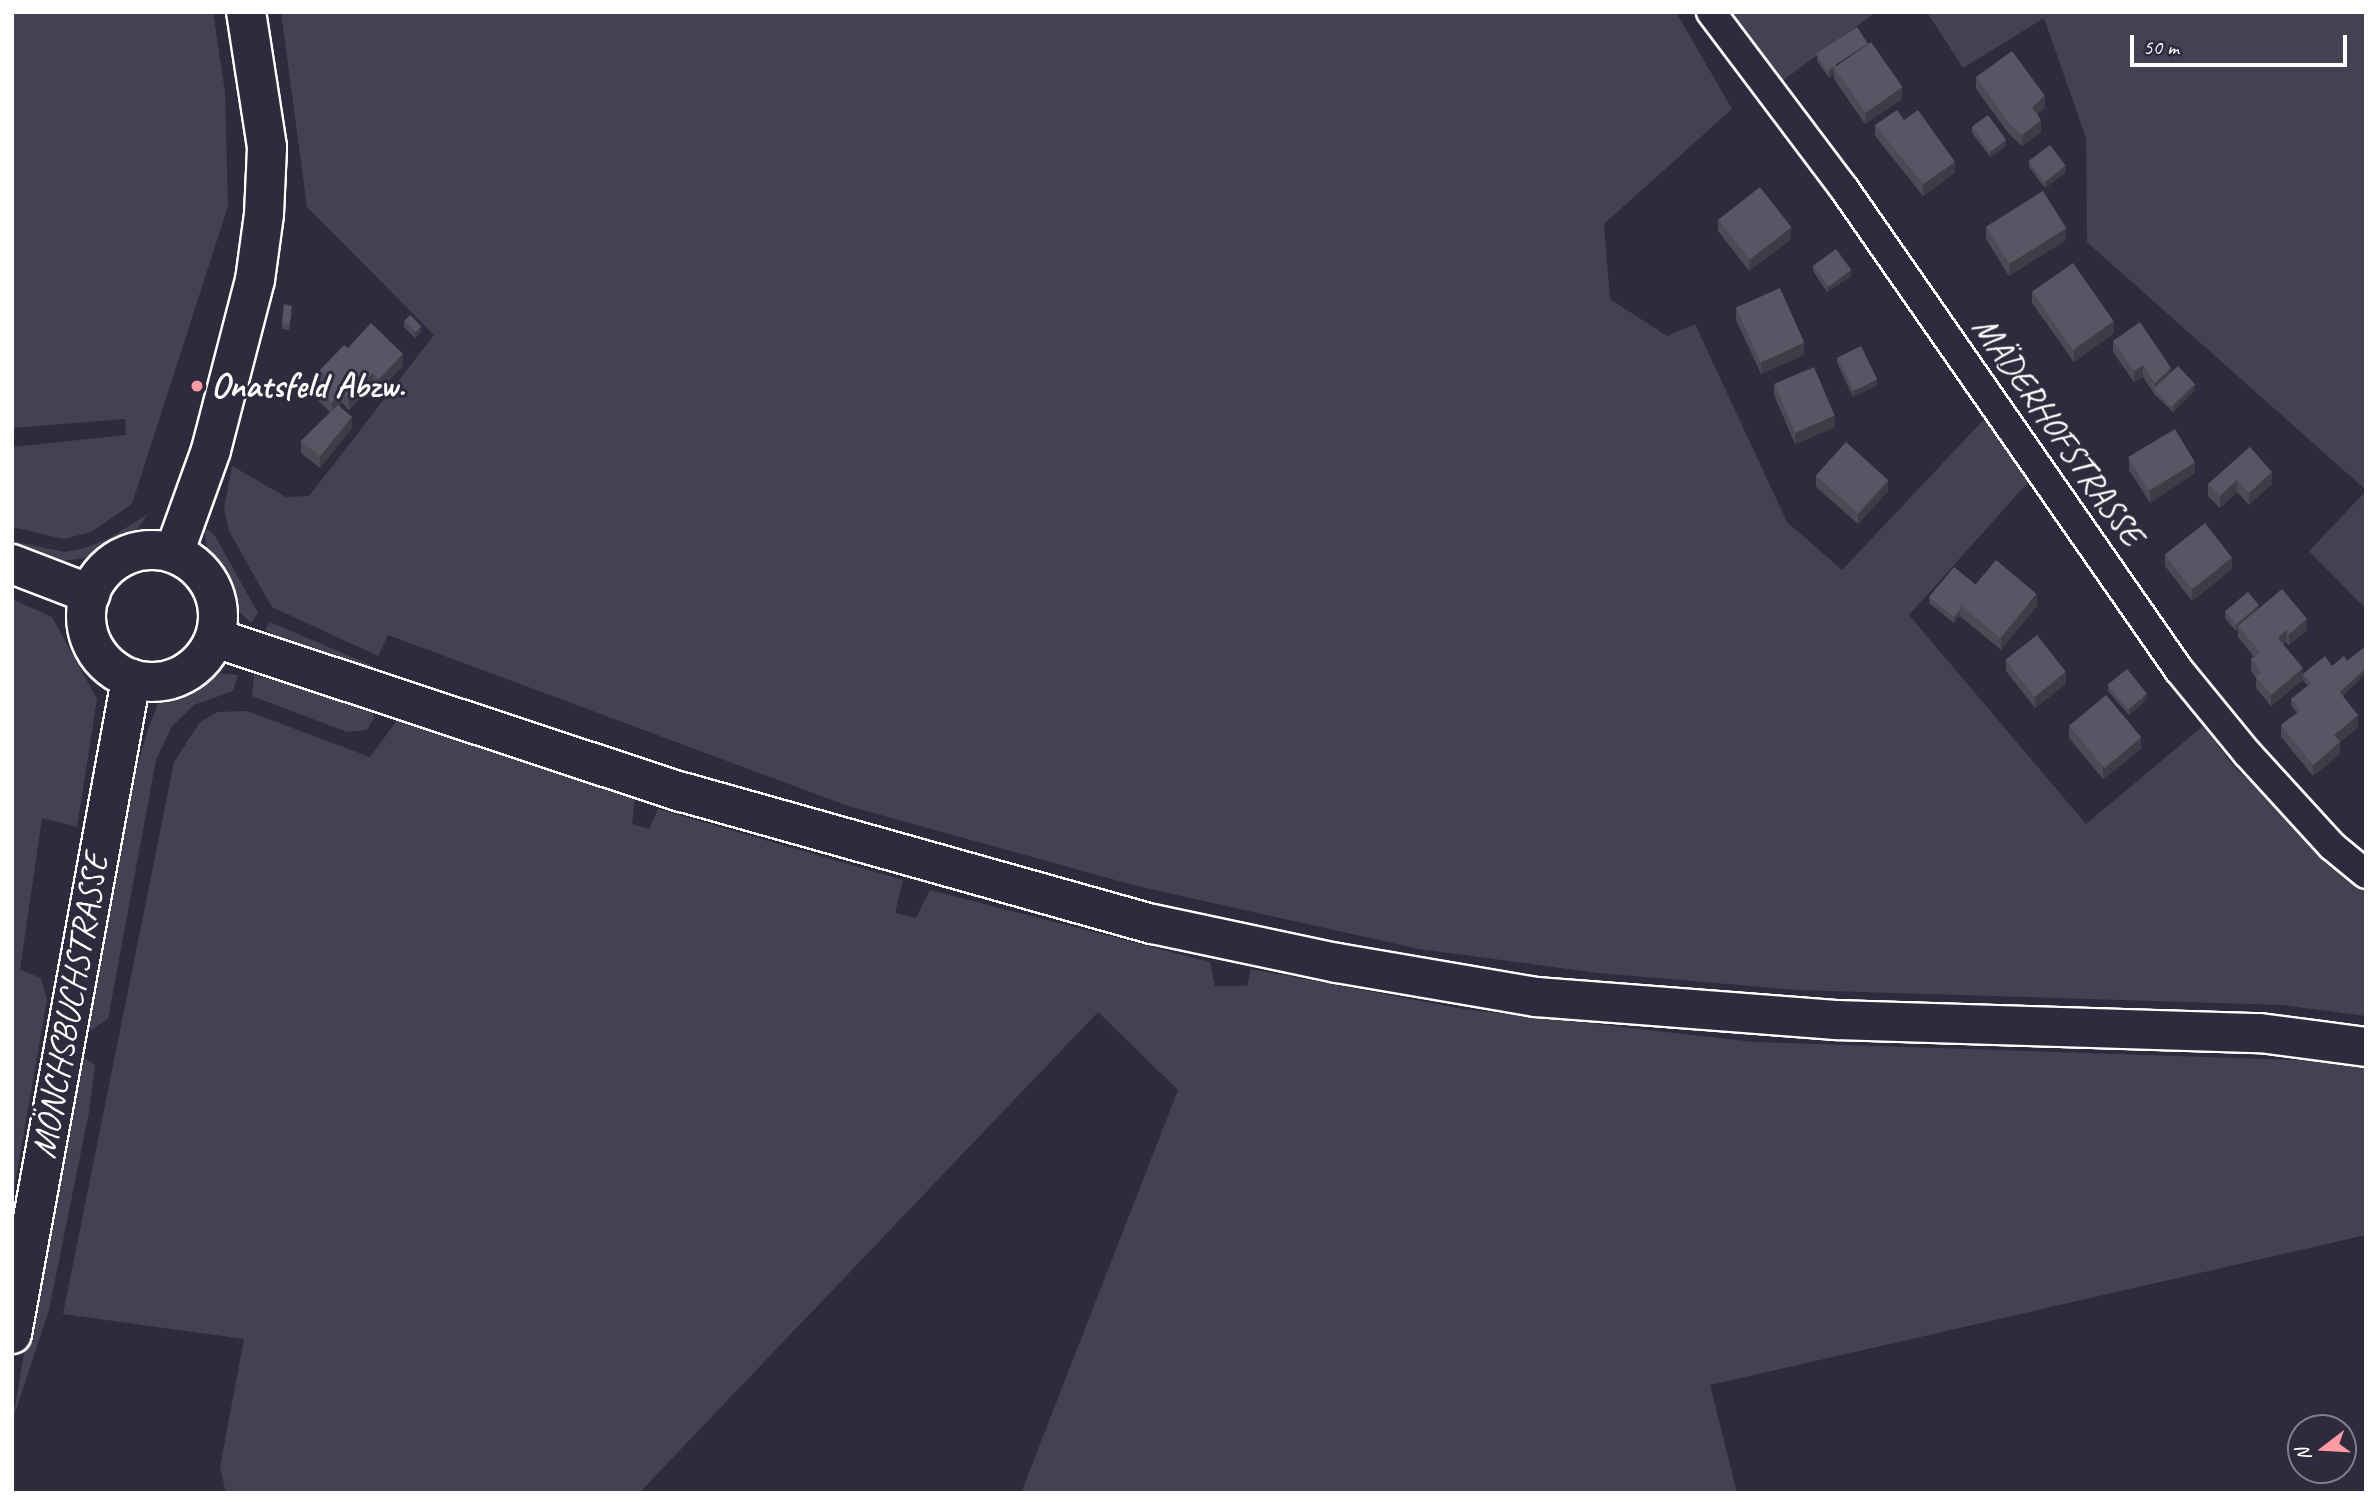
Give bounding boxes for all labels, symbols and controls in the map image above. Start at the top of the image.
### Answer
scale bar [2133,21,2350,65]
text: 50 m [2143,34,2179,60]
street label: MÄDERHOFSTRASSE [1963,308,2153,554]
place label: Onatsfeld Abzw. [211,365,405,407]
marker: Onatsfeld Abzw. [189,378,205,394]
street label: MÖNCHSBUCHSTRASSE [23,851,117,1161]
north arrow [2287,1414,2357,1484]
text: N [2291,1445,2317,1464]

